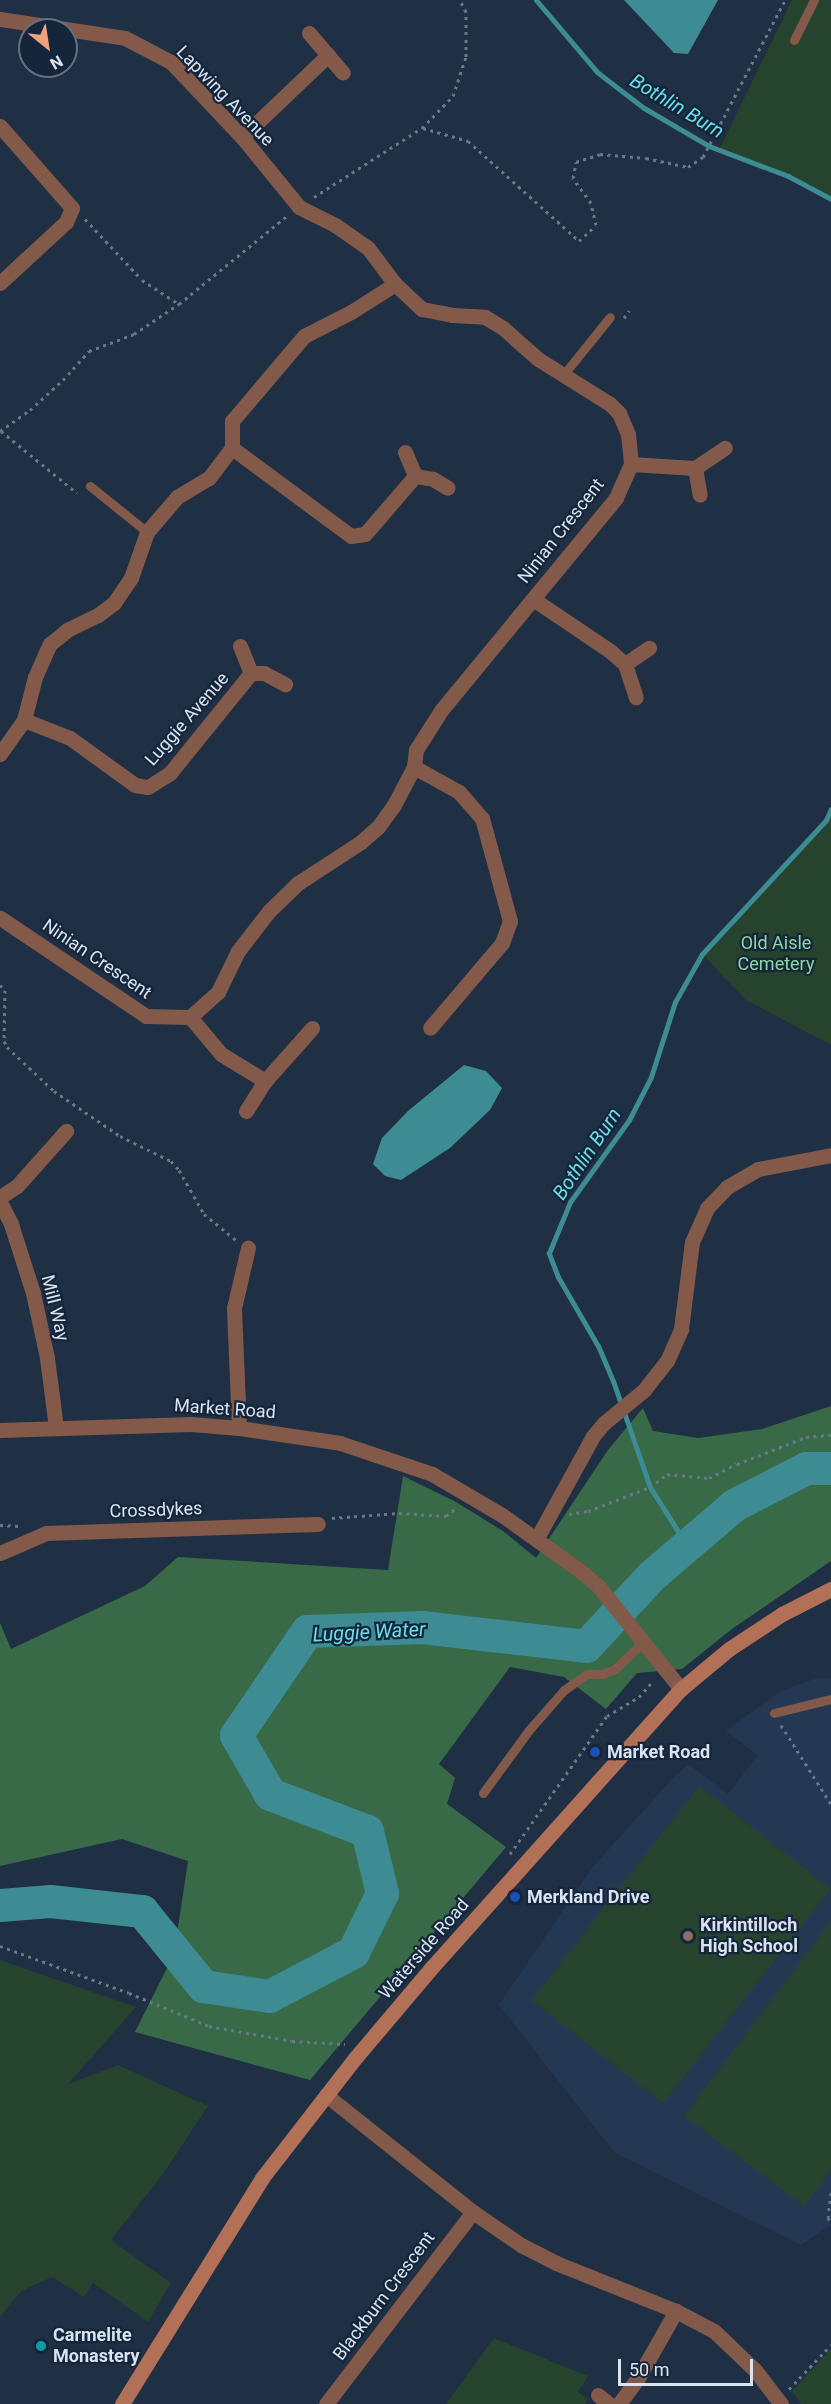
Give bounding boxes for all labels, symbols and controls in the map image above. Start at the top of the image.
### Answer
north arrow [18,18,78,78]
street label: Lapwing Avenue [172,41,278,151]
text: N [47,51,66,73]
water label: Bothlin Burn [626,69,728,143]
street label: Ninian Crescent [513,474,609,588]
street label: Luggie Avenue [141,668,233,770]
street label: Ninian Crescent [38,915,156,1003]
park label: Old Aisle Cemetery [738,933,814,976]
water label: Bothlin Burn [548,1104,626,1204]
street label: Mill Way [36,1273,74,1343]
street label: Market Road [173,1395,277,1423]
street label: Crossdykes [109,1498,203,1522]
water label: Luggie Water [312,1617,426,1647]
place label: Market Road [607,1741,710,1763]
marker: Market Road [588,1745,602,1759]
place label: Merkland Drive [527,1886,650,1908]
marker: Merkland Drive [508,1890,522,1904]
street label: Waterside Road [374,1894,474,2004]
place label: Kirkintilloch High School [700,1915,798,1958]
marker: Kirkintilloch High School [681,1929,695,1943]
street label: Blackburn Crescent [329,2227,439,2365]
place label: Carmelite Monastery [53,2325,140,2368]
marker: Carmelite Monastery [34,2339,48,2353]
scale bar [621,2347,756,2385]
text: 50 m [629,2359,669,2380]

